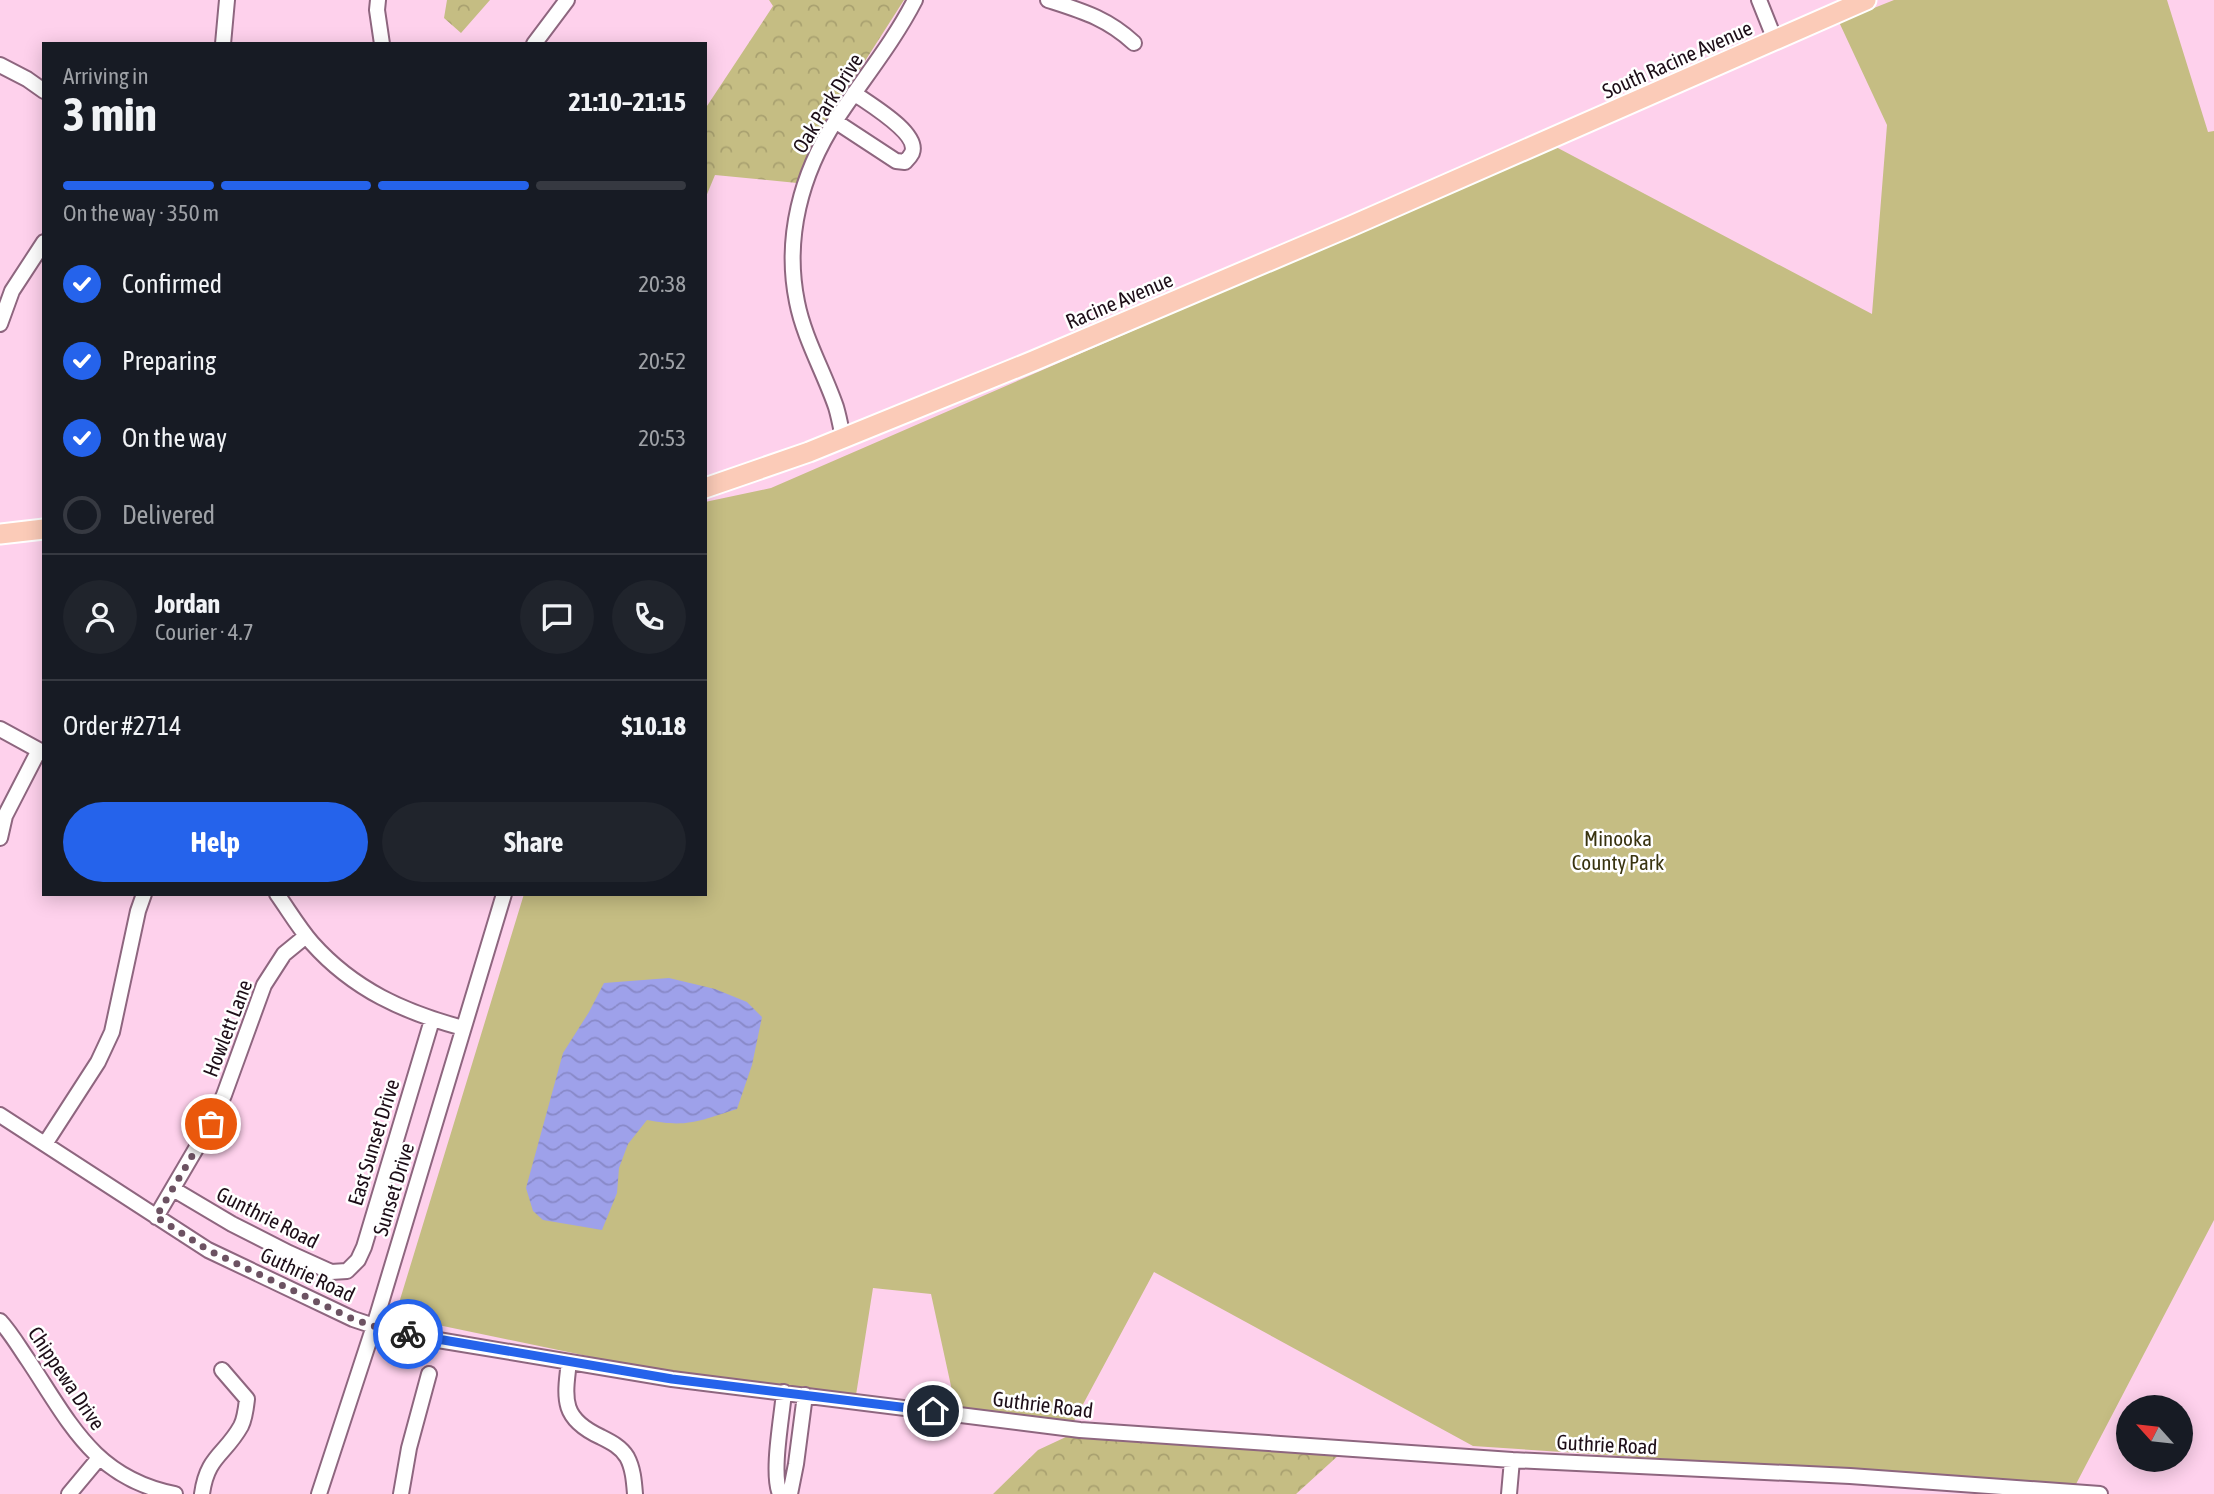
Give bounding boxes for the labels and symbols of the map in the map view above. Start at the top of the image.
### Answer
street label: South Racine Avenue [1598,15,1756,103]
street label: Oak Park Drive [787,49,867,157]
street label: Racine Avenue [1062,267,1176,333]
park label: Minooka County Park [1572,826,1664,874]
street label: Howlett Lane [198,976,256,1080]
street label: East Sunset Drive [342,1076,404,1208]
pin [181,1094,241,1154]
street label: Sunset Drive [367,1140,419,1238]
street label: Gunthrie Road [213,1181,323,1253]
street label: Guthrie Road [257,1242,359,1306]
courier [373,1299,443,1369]
street label: Chippewa Drive [24,1322,110,1434]
pin [903,1381,963,1441]
street label: Guthrie Road [991,1386,1095,1422]
north arrow [2116,1395,2193,1472]
street label: Guthrie Road [1556,1429,1658,1459]

